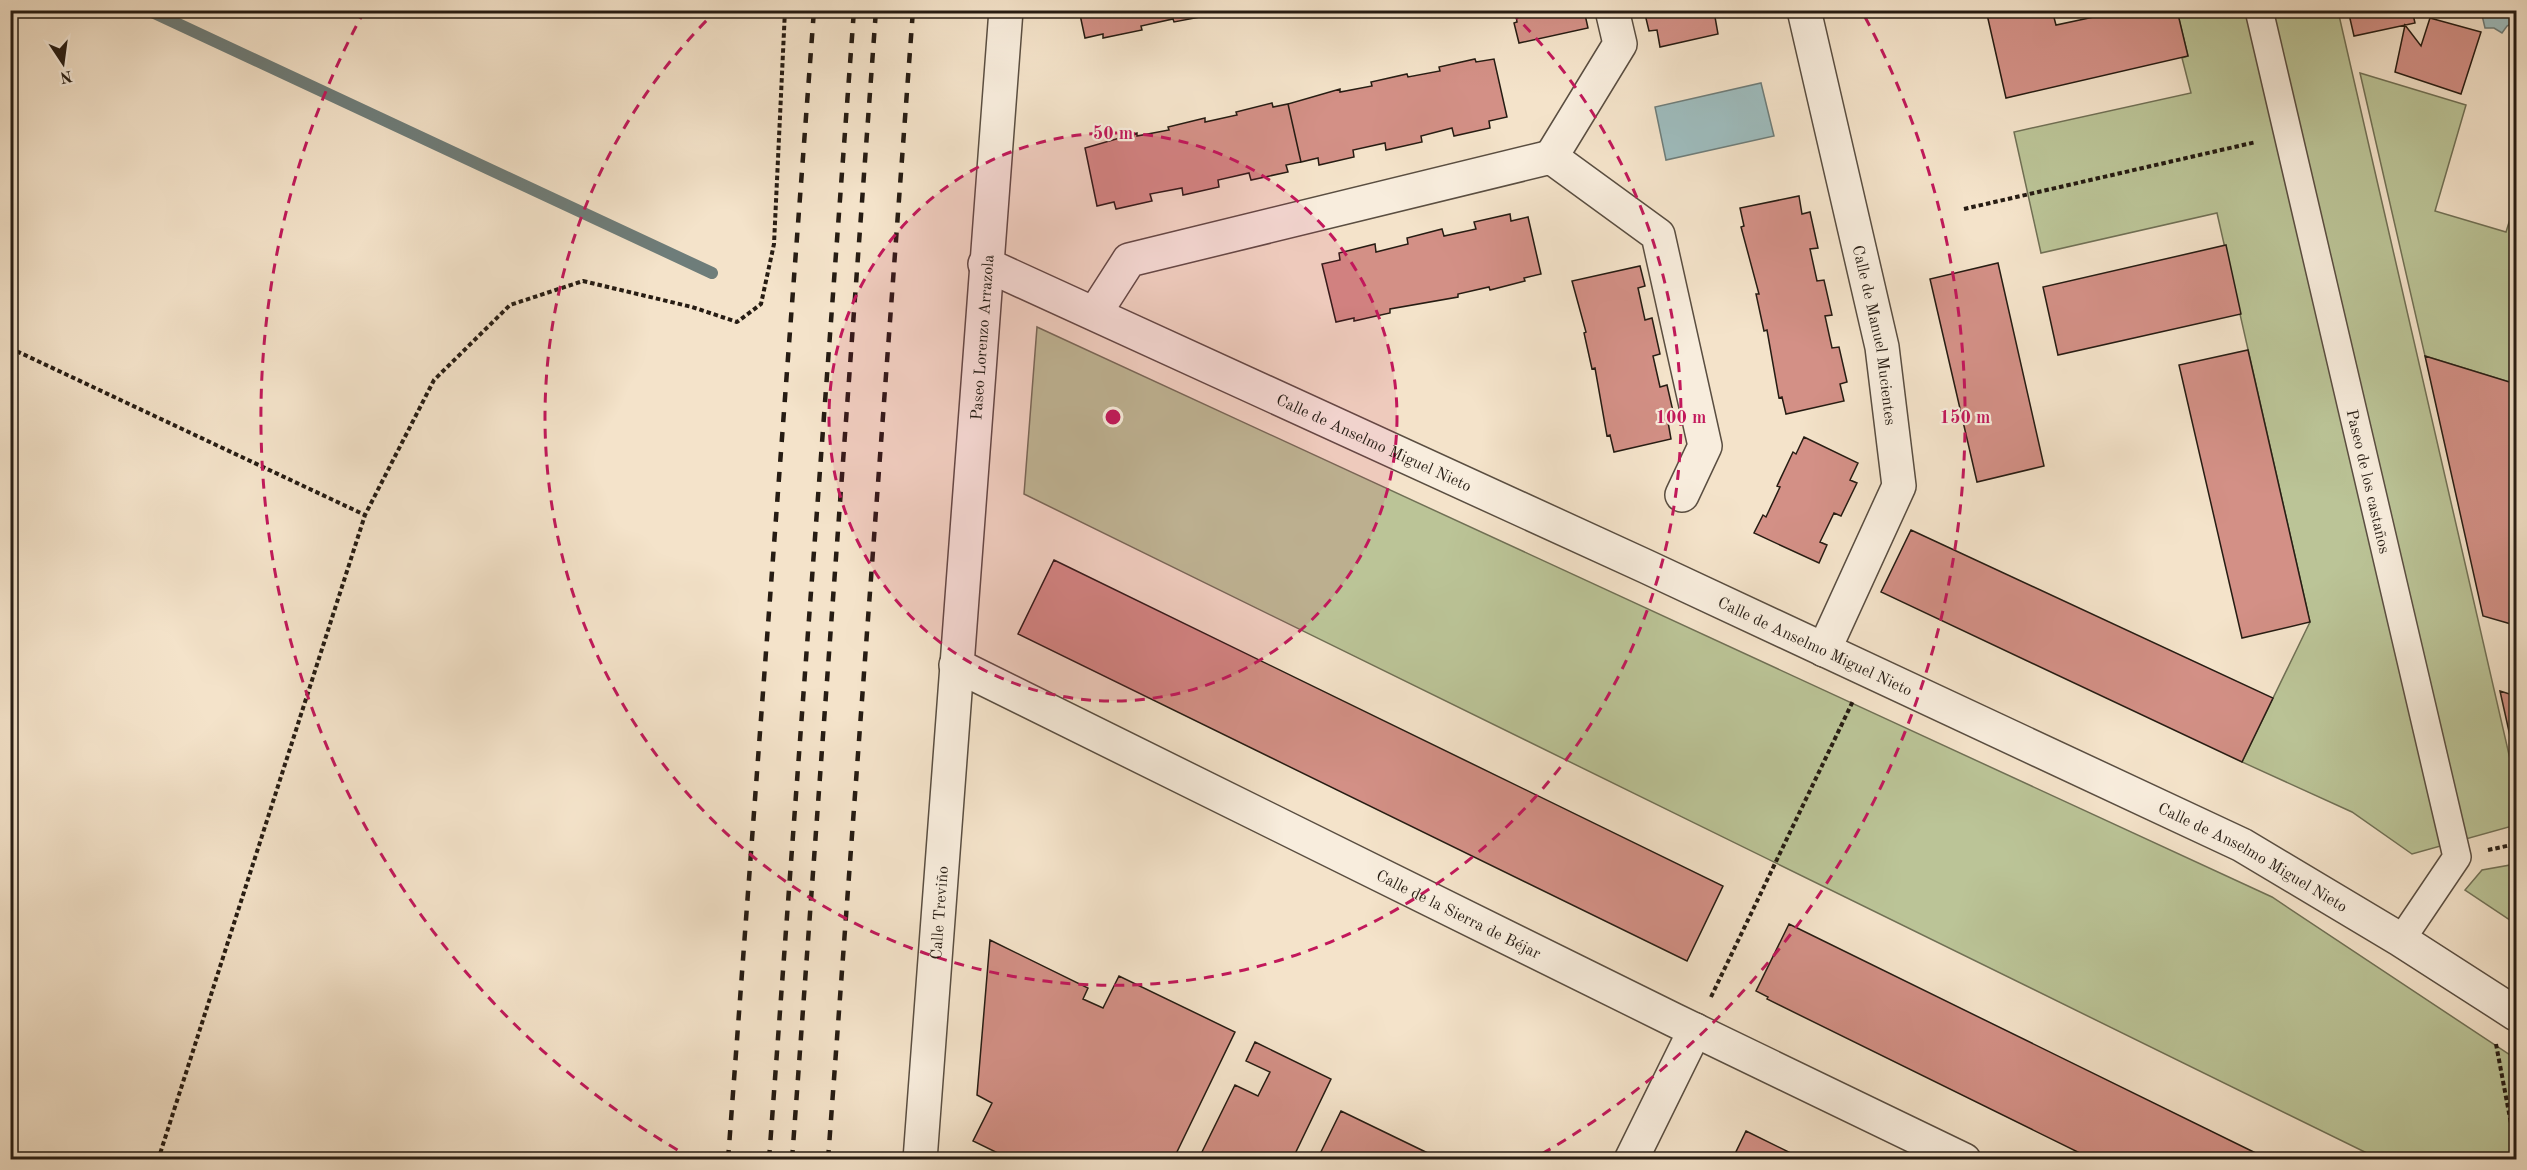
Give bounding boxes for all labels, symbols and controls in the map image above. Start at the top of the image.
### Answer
north arrow [33,33,93,93]
text: N [57,66,74,85]
text: 50 m [1093,125,1133,143]
street label: Calle de Manuel Mucientes [1849,244,1898,426]
street label: Paseo Lorenzo Arrazola [969,254,998,421]
street label: Calle de Anselmo Miguel Nieto [1273,392,1473,495]
centre of rings [1103,407,1123,427]
street label: Paseo de los castaños [2343,408,2392,556]
text: 100 m [1656,409,1706,427]
text: 150 m [1940,409,1990,427]
street label: Calle de Anselmo Miguel Nieto [1715,595,1914,700]
street label: Calle de Anselmo Miguel Nieto [2155,801,2350,916]
street label: Calle Treviño [929,865,952,960]
street label: Calle de la Sierra de Béjar [1373,868,1543,963]

